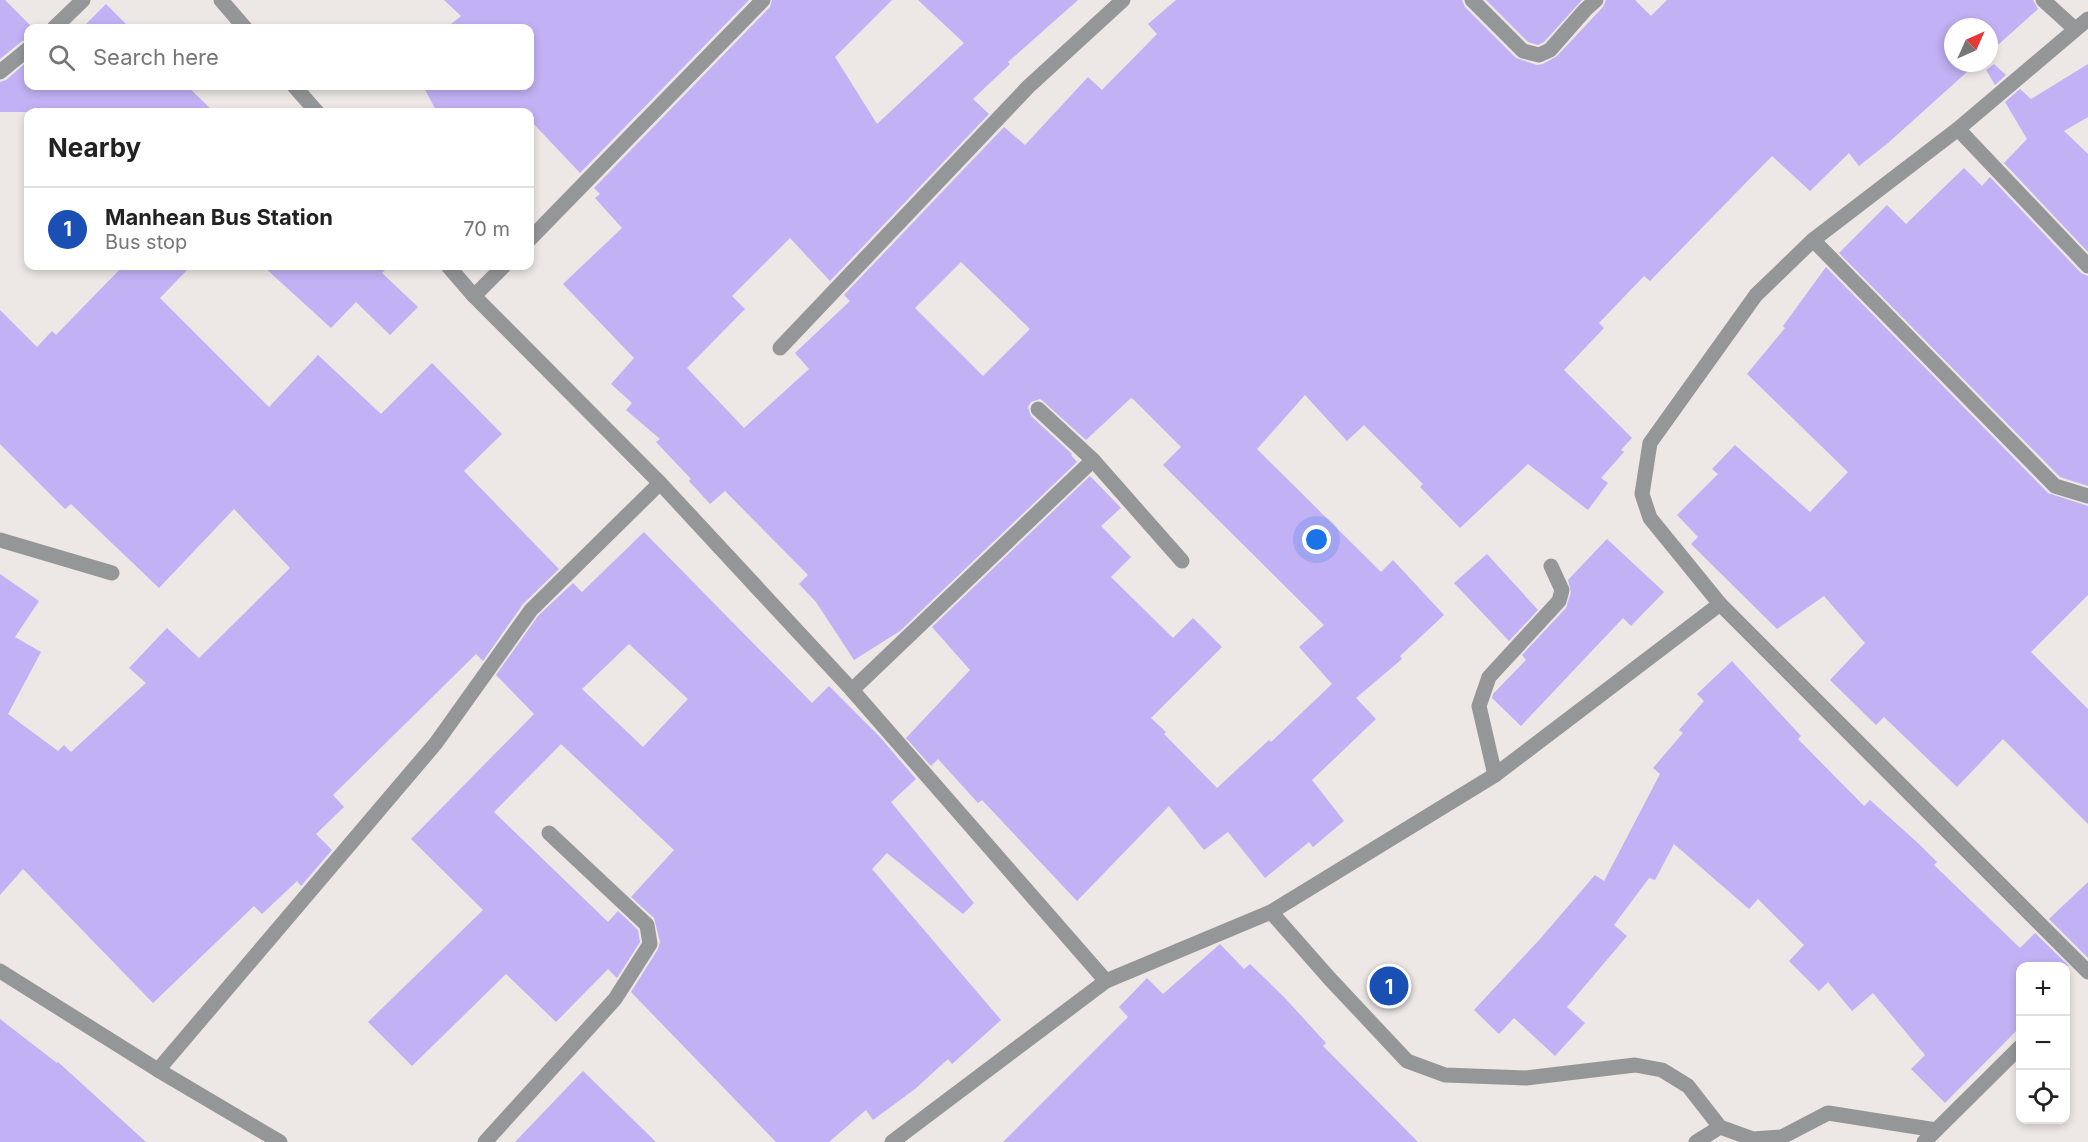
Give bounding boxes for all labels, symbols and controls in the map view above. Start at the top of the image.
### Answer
north arrow [1944,18,1998,72]
search box [24,24,534,90]
icon: search [45,41,78,74]
text: Search here [93,44,219,70]
text: Nearby [48,132,141,163]
text: Manhean Bus Station [105,204,333,230]
text: 1 [63,217,72,241]
text: 70 m [463,217,510,241]
text: Bus stop [105,230,187,254]
your location [1302,525,1331,554]
map controls [2016,962,2070,1124]
button: + [2016,962,2070,1016]
pin: 1 [1370,964,1408,1008]
button: − [2016,1016,2070,1070]
button: locate [2016,1070,2070,1124]

